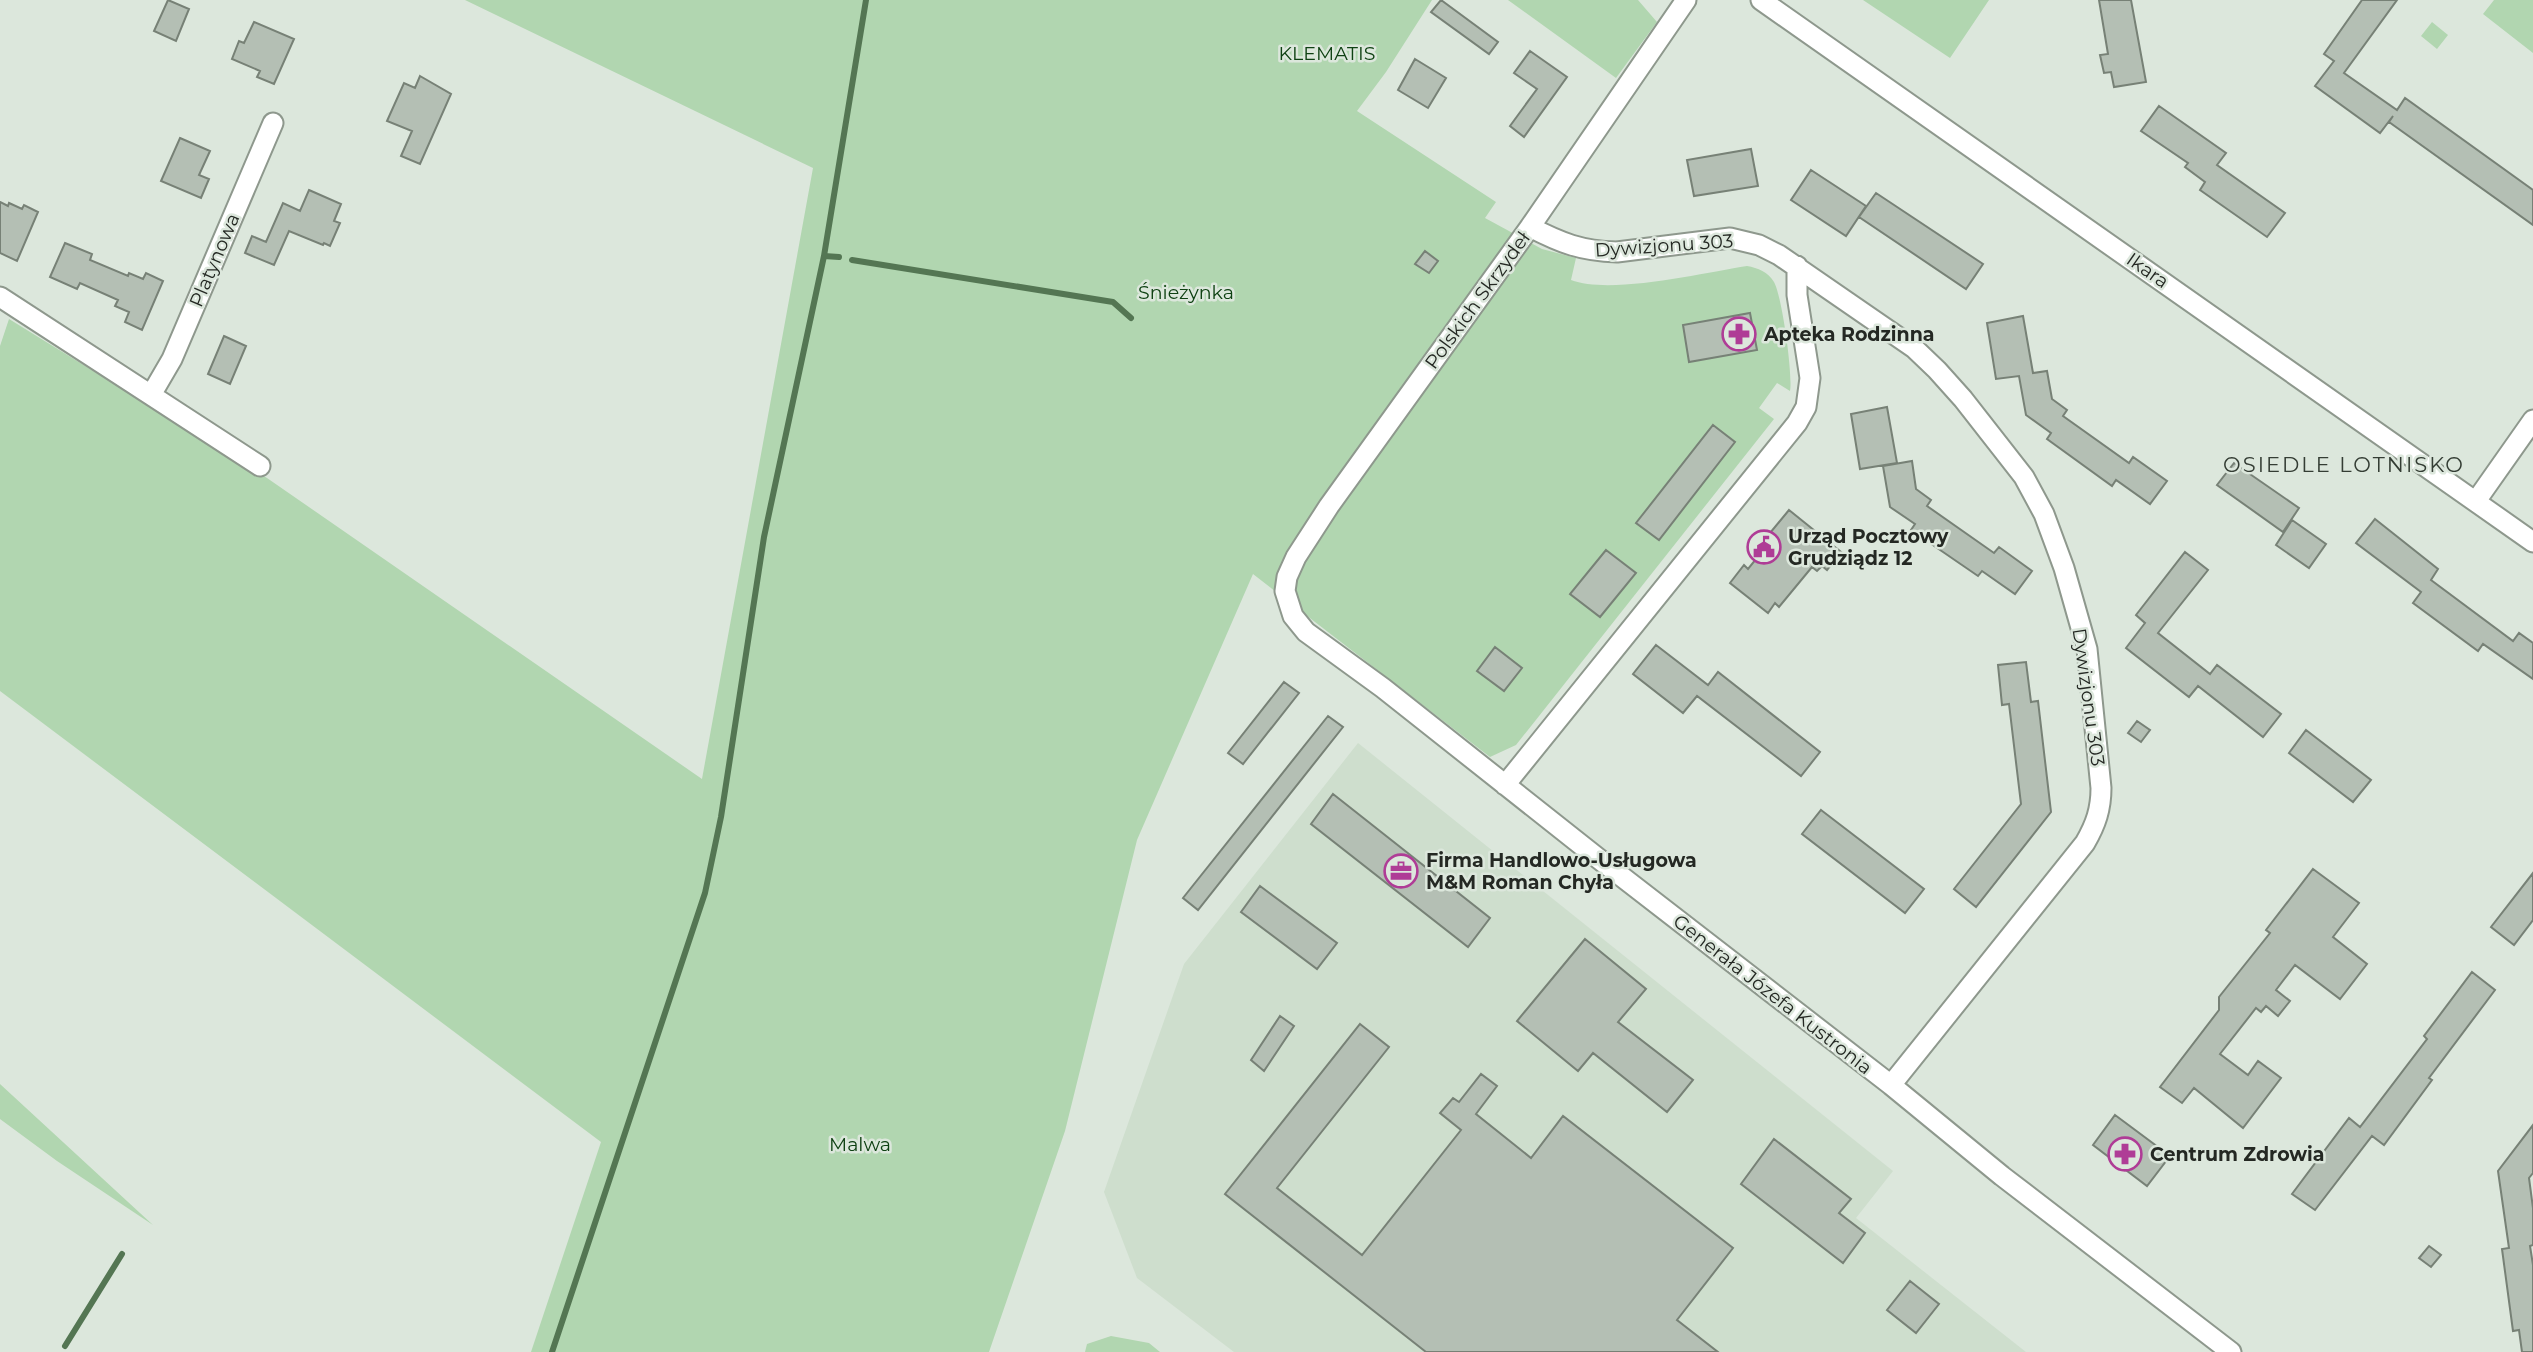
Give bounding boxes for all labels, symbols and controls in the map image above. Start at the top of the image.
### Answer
park label: KLEMATIS [1279,42,1375,65]
street label: Platynowa [184,210,244,310]
street label: Polskich Skrzydeł [1420,227,1535,373]
street label: Dywizjonu 303 [1594,229,1734,262]
street label: Ikara [2122,248,2173,293]
park label: Śnieżynka [1138,281,1234,304]
pharmacy icon: Apteka Rodzinna [1720,315,1758,353]
place label: Apteka Rodzinna [1763,323,1935,346]
district label: OSIEDLE LOTNISKO [2223,452,2465,477]
place label: Urząd Pocztowy Grudziądz 12 [1788,525,1949,570]
public building icon: Urząd Pocztowy Grudziądz 12 [1745,528,1783,566]
street label: Dywizjonu 303 [2067,627,2110,767]
place label: Firma Handlowo-Usługowa M&M Roman Chyła [1426,849,1697,894]
office icon: Firma Handlowo-Usługowa M&M Roman Chyła [1382,852,1420,890]
street label: Generała Józefa Kustronia [1669,910,1877,1079]
park label: Malwa [829,1133,891,1156]
pharmacy icon: Centrum Zdrowia [2106,1135,2144,1173]
place label: Centrum Zdrowia [2150,1143,2325,1166]

